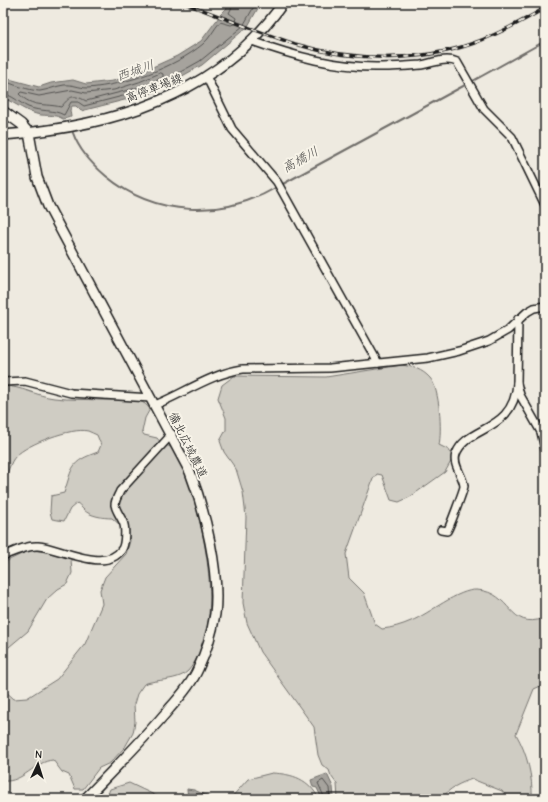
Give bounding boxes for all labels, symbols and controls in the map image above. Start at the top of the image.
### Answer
water label: 西城川 [114,57,156,84]
street label: 高停車場線 [123,71,185,105]
water label: 高橋川 [280,143,321,175]
street label: 備北広域農道 [166,410,210,480]
north arrow [18,744,58,784]
text: N [35,748,43,761]

